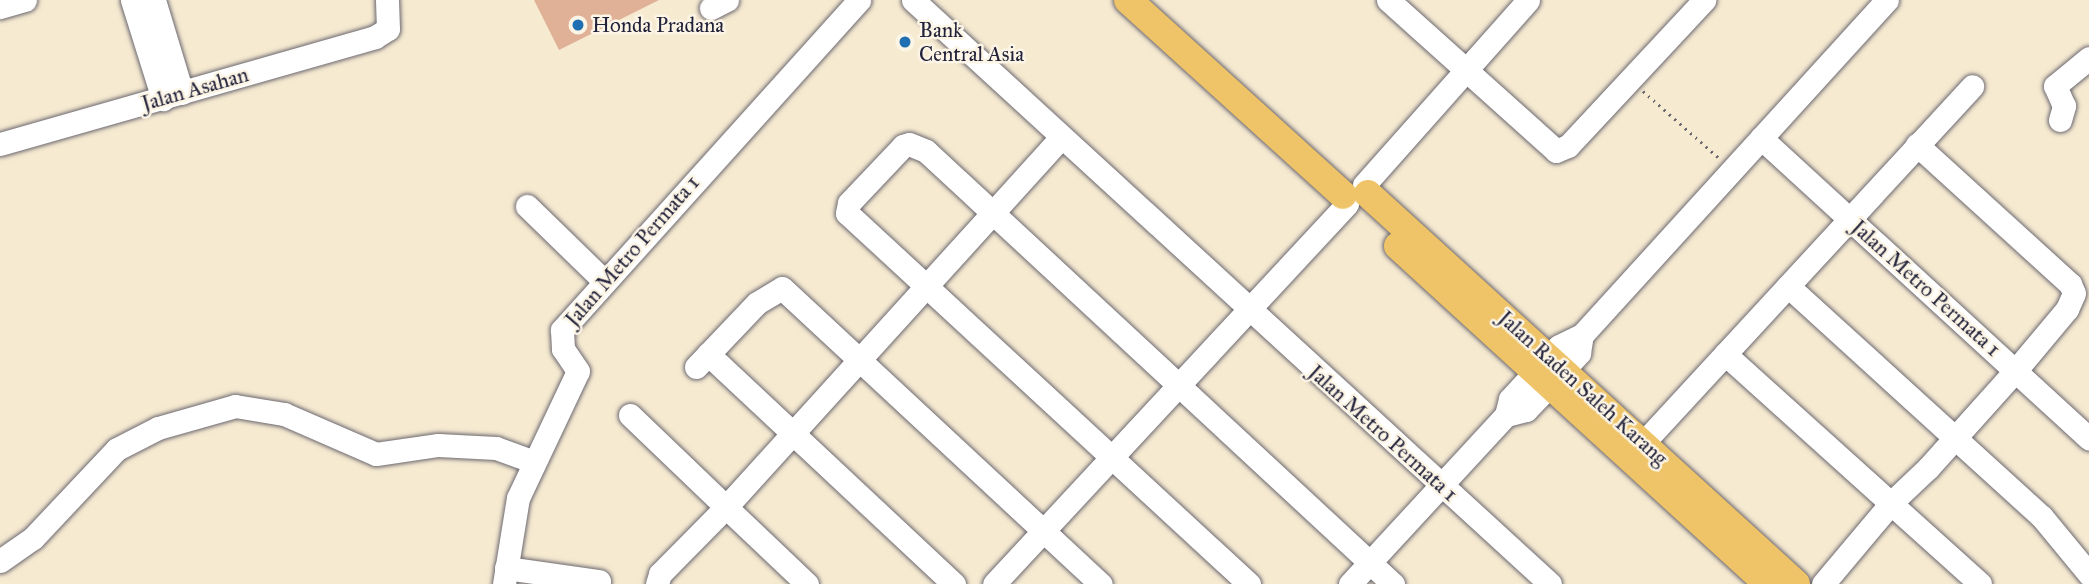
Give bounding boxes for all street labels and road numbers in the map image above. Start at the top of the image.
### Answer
street label: Jalan Asahan [139,62,251,116]
street label: Jalan Metro Permata 1 [560,170,704,332]
street label: Jalan Metro Permata 1 [1846,214,2006,362]
street label: Jalan Raden Saleh Karang [1493,305,1673,471]
street label: Jalan Metro Permata 1 [1303,359,1463,507]

